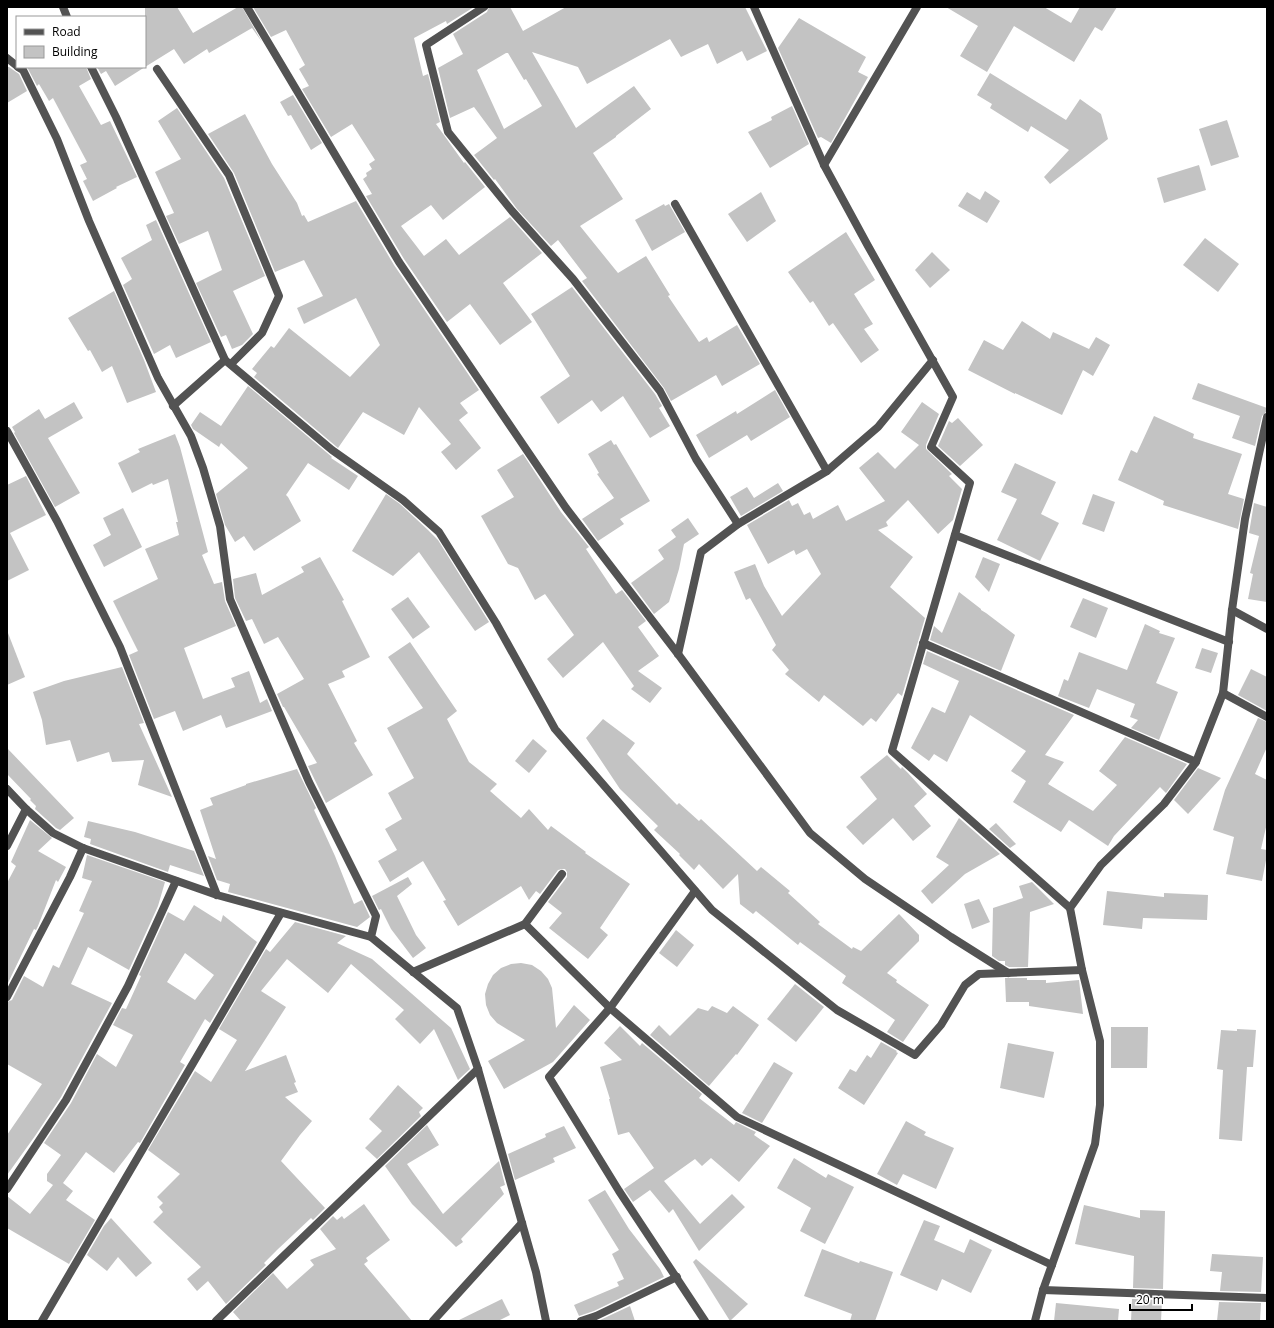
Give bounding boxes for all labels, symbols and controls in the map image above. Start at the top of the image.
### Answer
legend [16,16,146,68]
text: Road [52,23,81,40]
text: Building [52,43,98,60]
scale bar [1130,1286,1192,1312]
text: 20 m [1136,1291,1164,1308]

